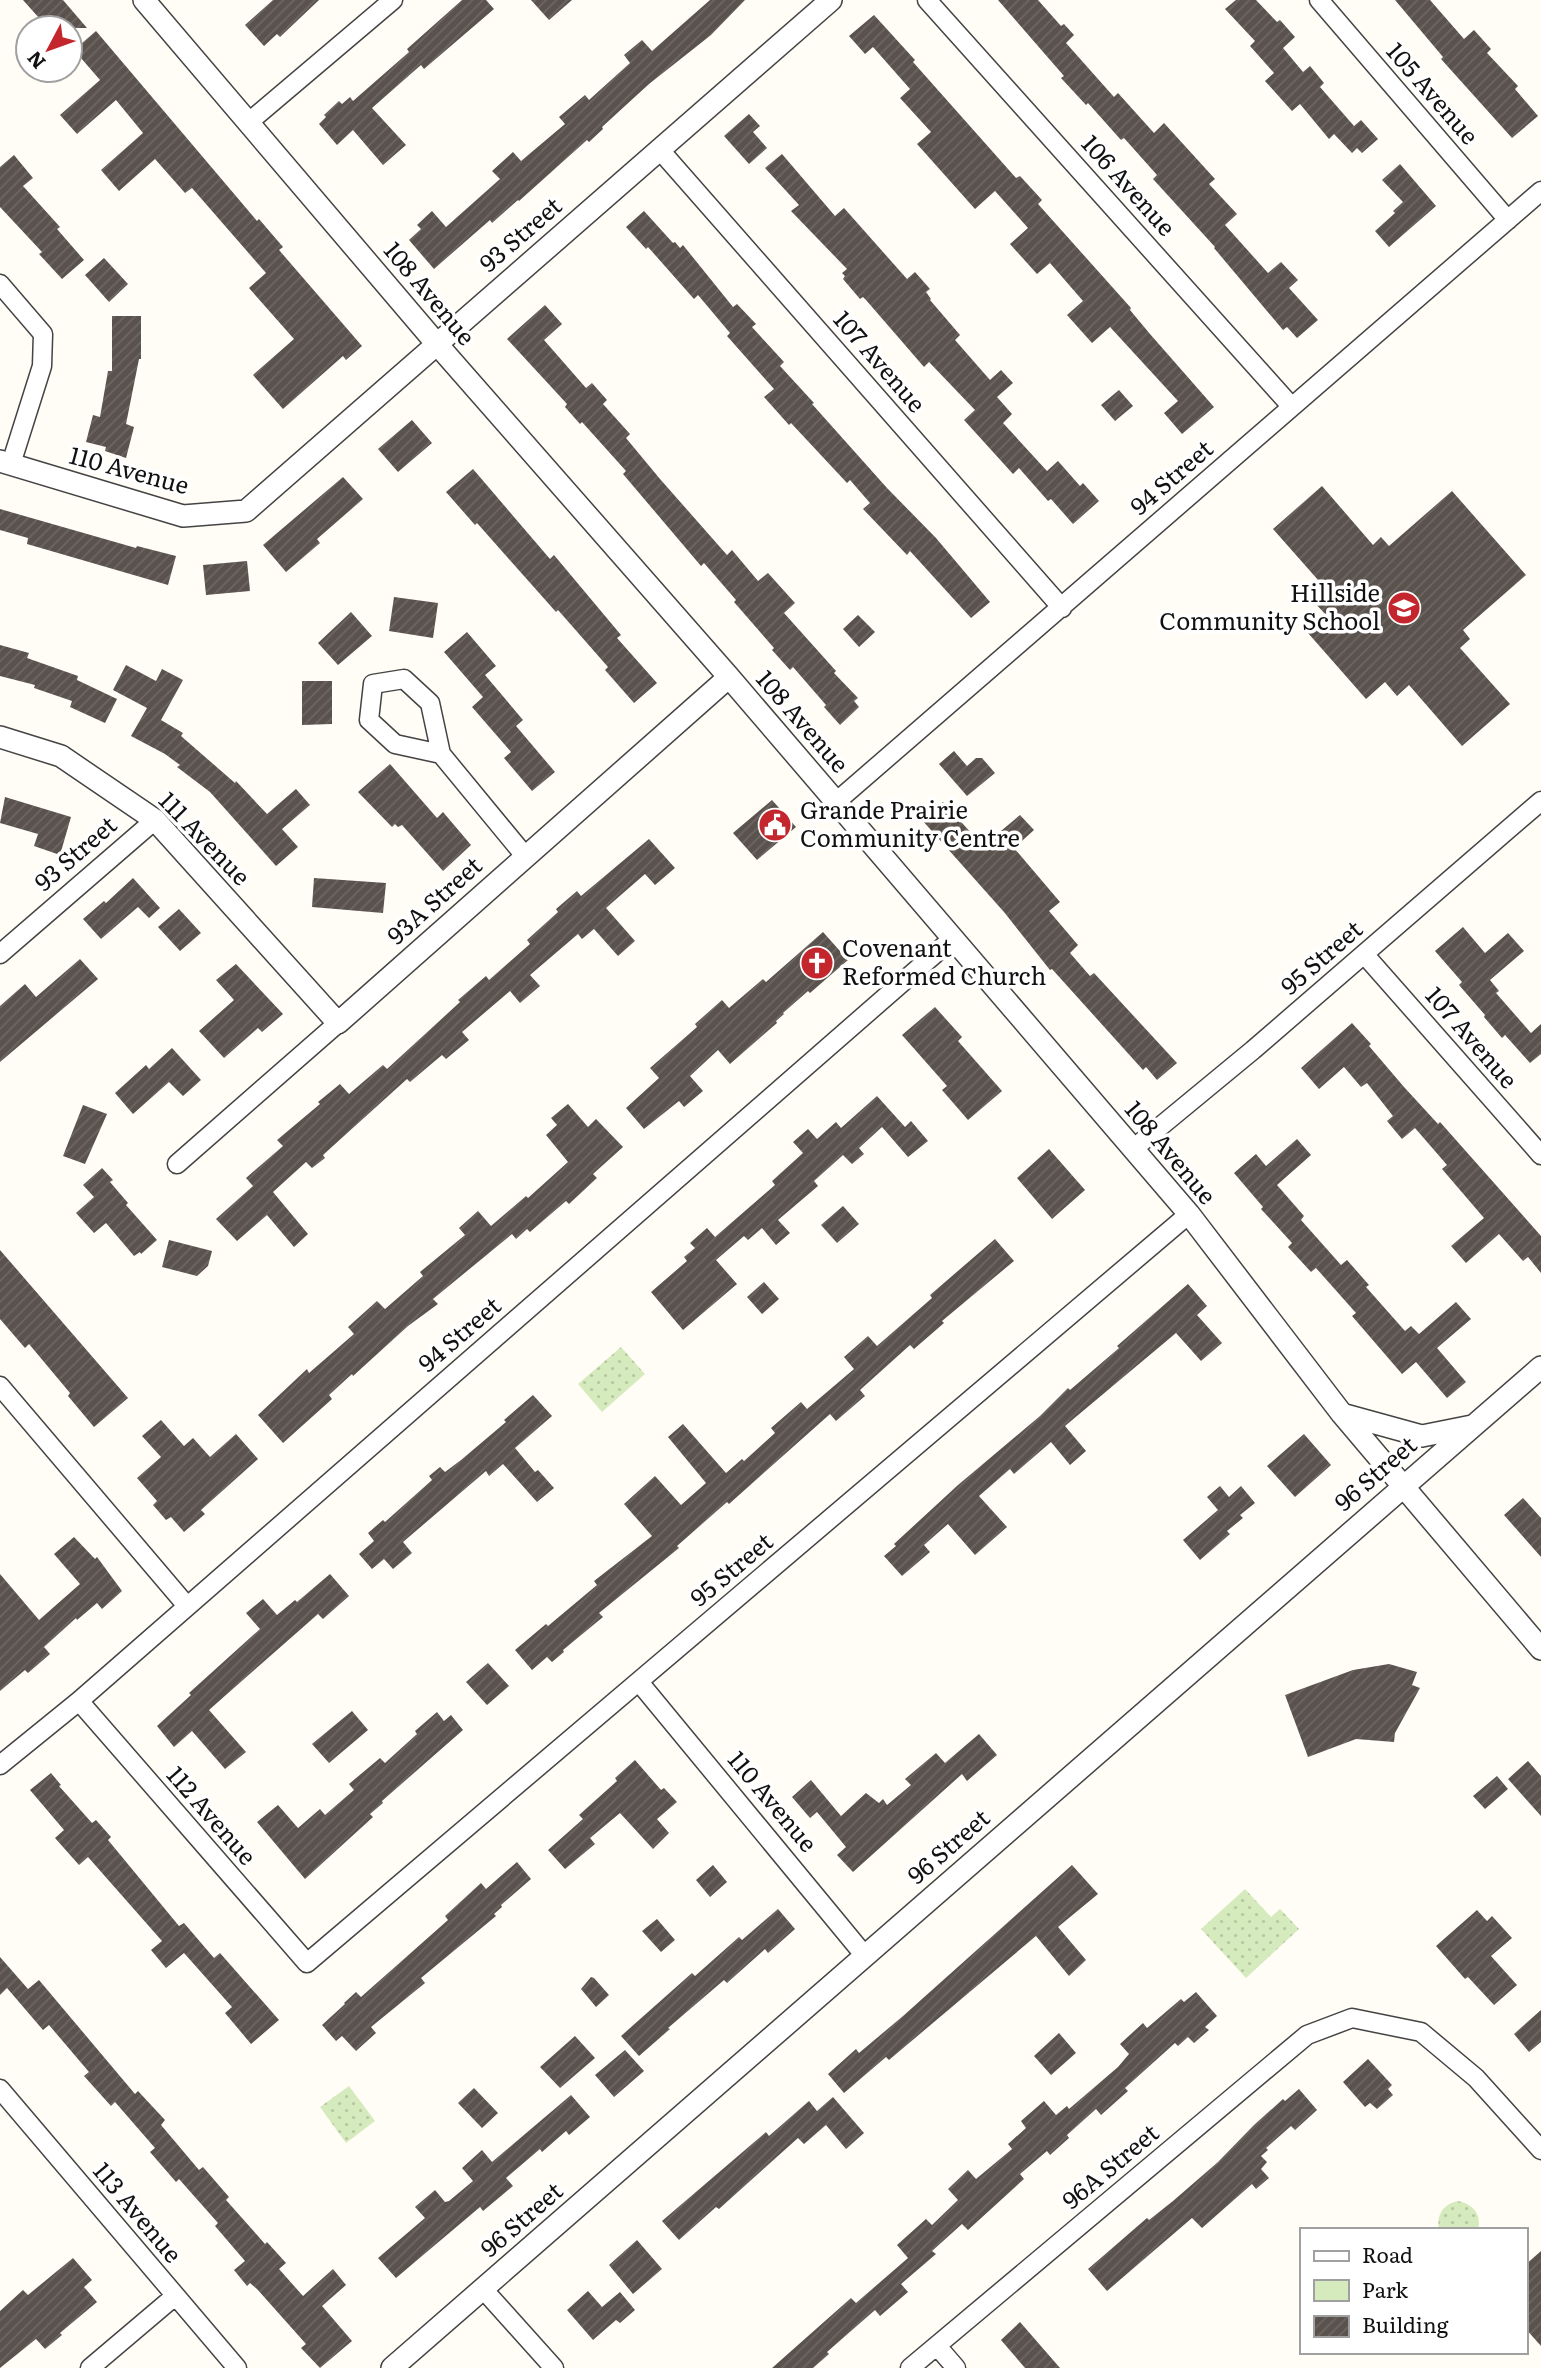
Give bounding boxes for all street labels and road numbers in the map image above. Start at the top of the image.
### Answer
street label: 105 Avenue [1380,34,1488,151]
street label: 106 Avenue [1075,126,1185,243]
street label: 93 Street [471,187,568,279]
street label: 108 Avenue [377,233,485,352]
street label: 107 Avenue [827,302,935,419]
street label: 94 Street [1121,430,1220,522]
street label: 110 Avenue [66,436,193,501]
street label: 108 Avenue [749,661,858,779]
street label: 111 Avenue [152,783,260,892]
street label: 93 Street [26,806,123,898]
street label: 93A Street [378,847,489,951]
street label: 95 Street [1272,910,1369,1002]
street label: 107 Avenue [1419,978,1527,1095]
street label: 108 Avenue [1118,1092,1226,1211]
street label: 94 Street [409,1287,508,1379]
street label: 96 Street [1326,1426,1423,1518]
street label: 95 Street [682,1523,779,1613]
street label: 110 Avenue [721,1742,827,1859]
street label: 112 Avenue [160,1757,266,1871]
street label: 96 Street [899,1799,996,1891]
street label: 96A Street [1054,2114,1166,2216]
street label: 113 Avenue [86,2154,191,2269]
street label: 96 Street [472,2172,569,2264]

